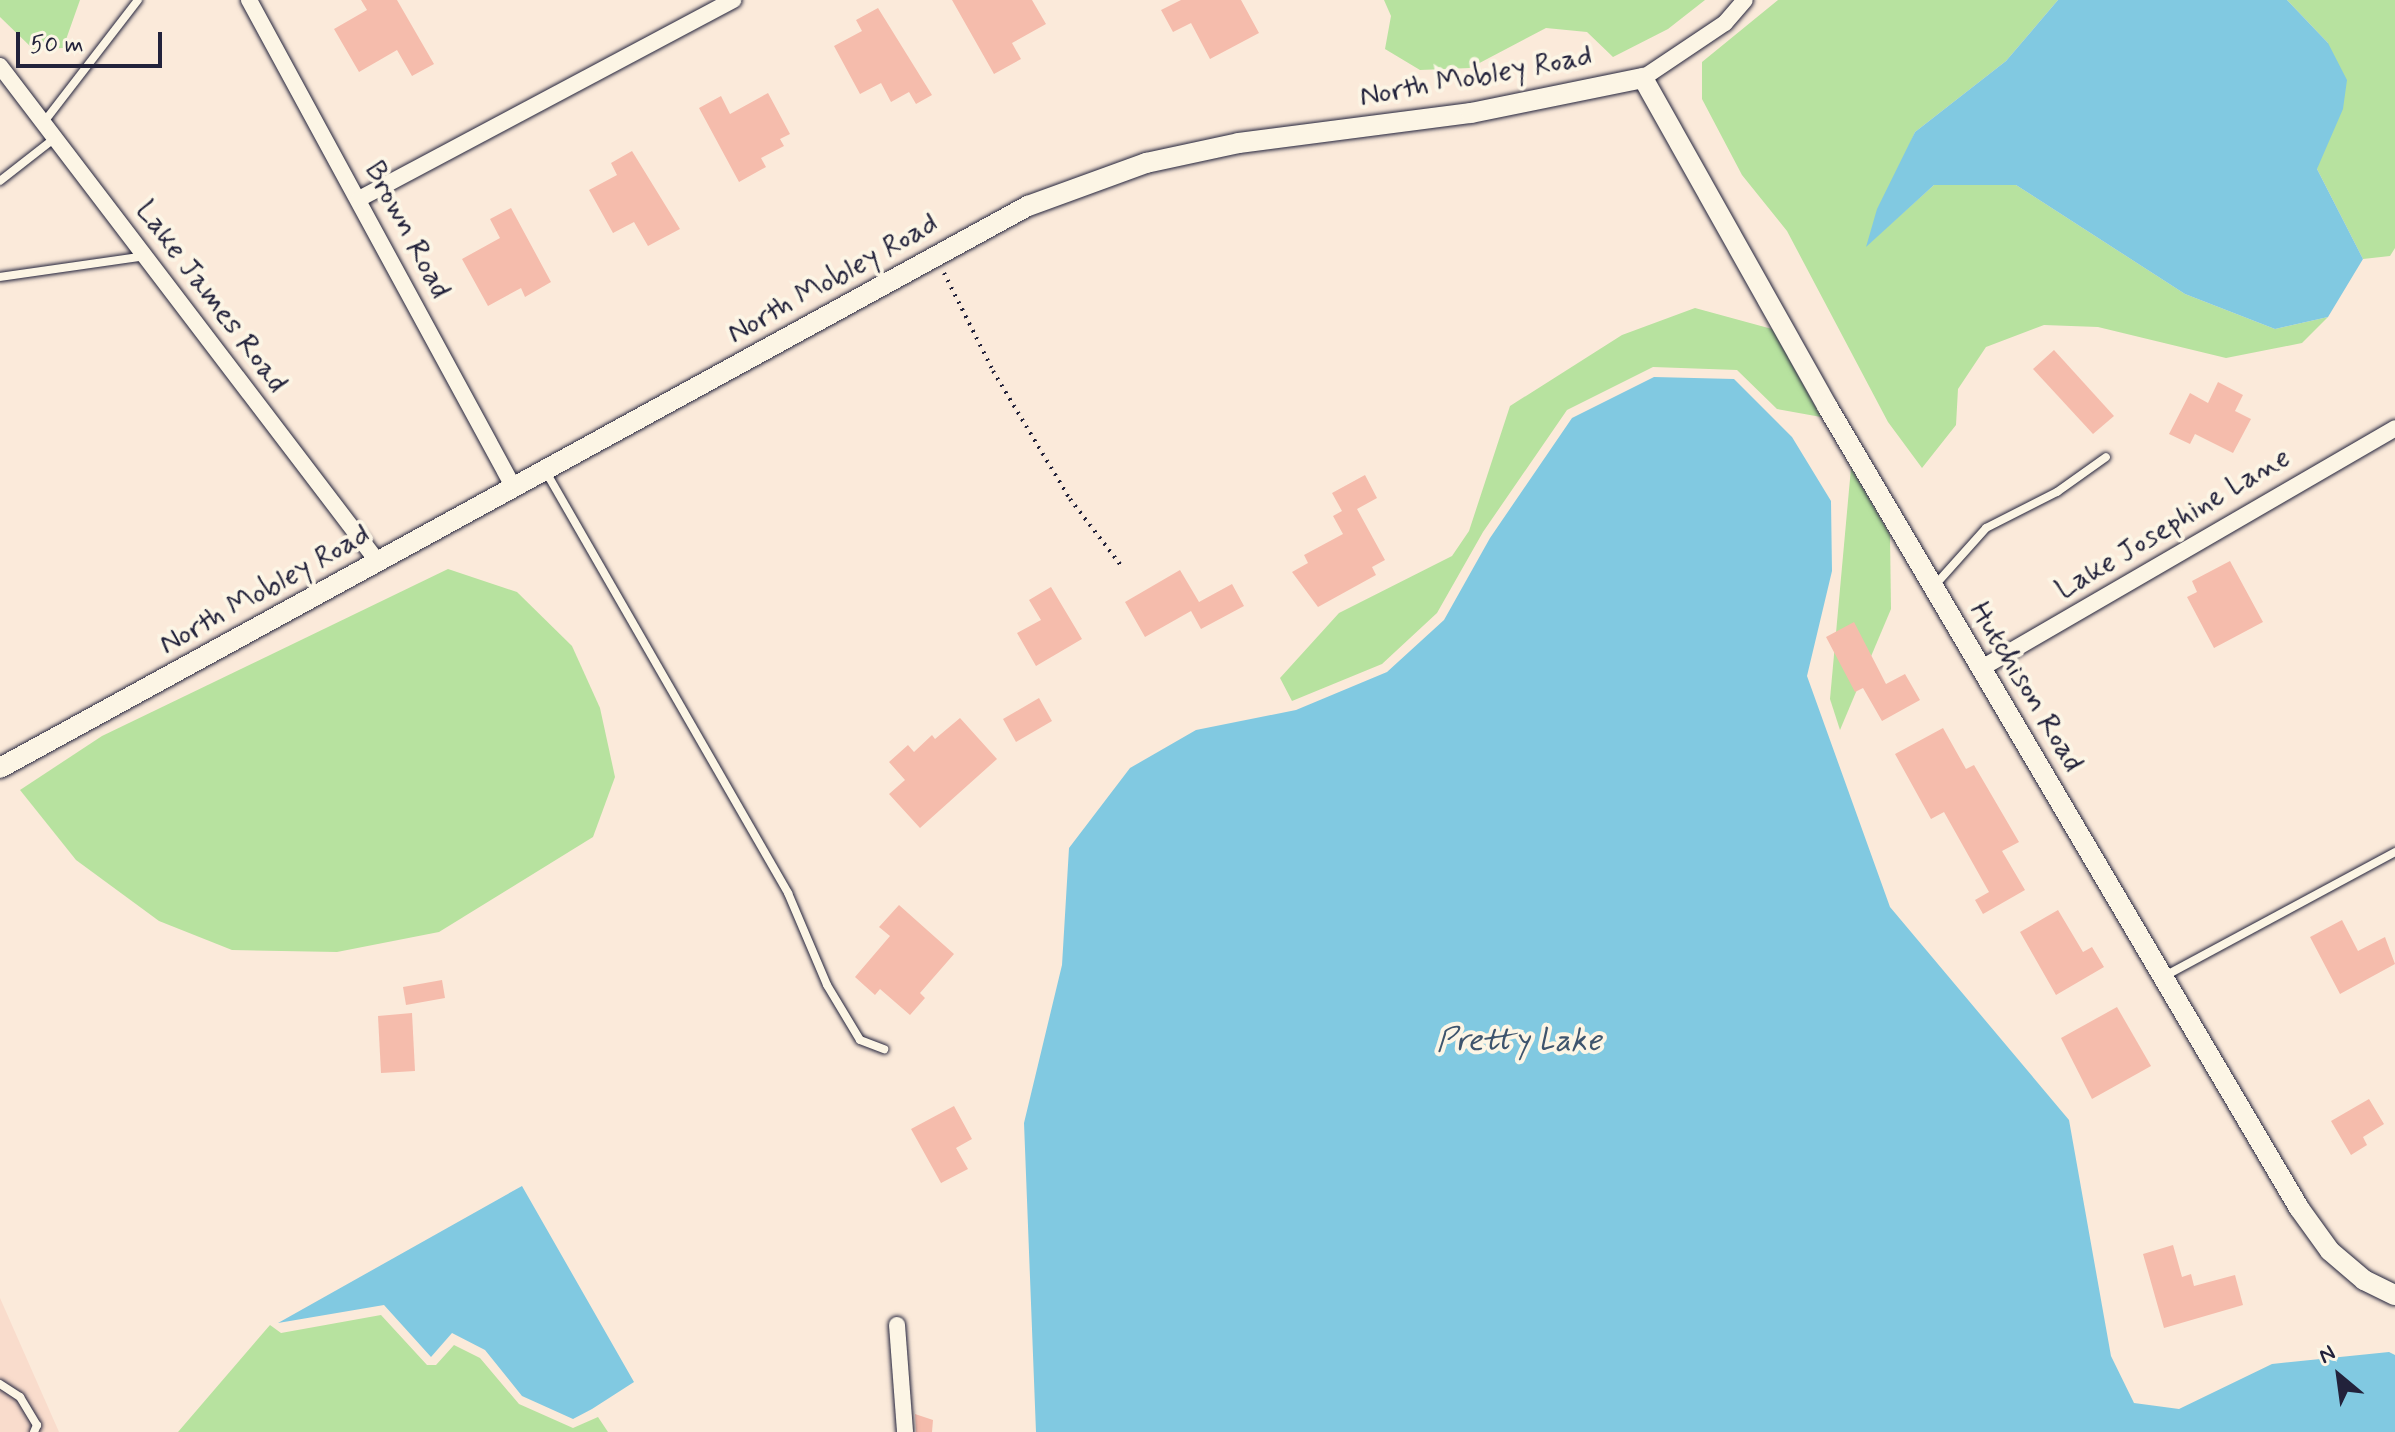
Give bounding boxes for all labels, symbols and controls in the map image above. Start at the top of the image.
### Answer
scale bar [20,16,166,66]
text: 50 m [30,30,84,61]
street label: North Mobley Road [1356,39,1596,115]
street label: Brown Road [356,156,458,304]
street label: Lake James Road [128,195,294,399]
street label: North Mobley Road [721,206,945,352]
street label: Lake Josephine Lane [2050,440,2296,608]
street label: North Mobley Road [153,517,377,663]
street label: Hutchison Road [1961,596,2091,778]
water label: Pretty Lake [1434,1022,1604,1060]
north arrow [2299,1336,2379,1416]
text: N [2314,1339,2341,1371]

